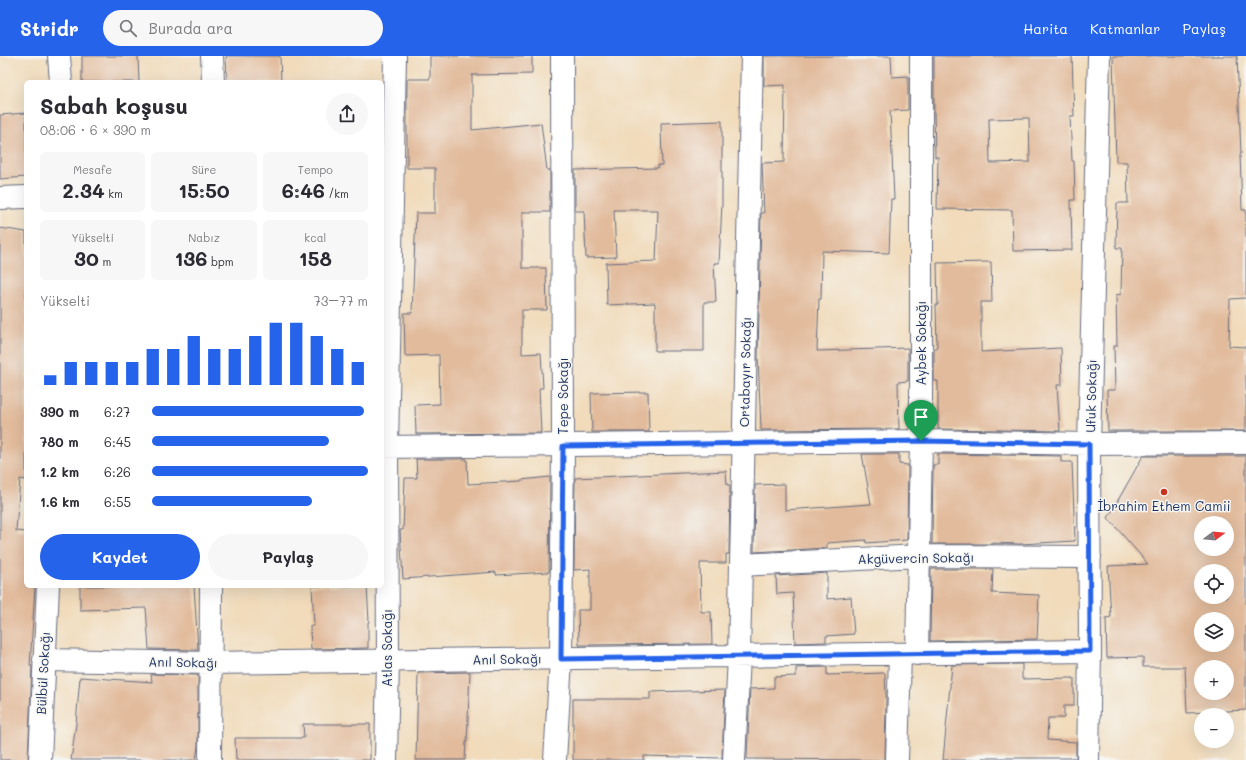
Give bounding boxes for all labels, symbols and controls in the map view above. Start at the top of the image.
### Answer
search box [103,10,383,46]
text: Stridr [20,16,79,41]
icon: search [117,17,139,39]
text: Burada ara [149,18,233,38]
text: Harita [1023,19,1068,38]
text: Katmanlar [1090,19,1160,38]
text: Paylaş [1182,19,1226,38]
text: Sabah koşusu [40,91,188,120]
button: share [326,93,368,135]
text: 08:06 · 6 × 390 m [40,121,151,138]
text: Mesafe [73,162,112,177]
text: Süre [192,162,216,177]
text: Tempo [298,162,333,177]
text: 2.34 [63,177,105,203]
text: 15:50 [178,177,230,203]
text: 6:46 [282,177,325,203]
text: km [105,186,123,201]
text: /km [325,186,349,201]
text: Yükselti [72,230,114,245]
text: Nabız [188,230,220,245]
text: kcal [304,230,326,245]
text: 30 [74,245,99,271]
text: 136 [174,245,207,271]
text: 158 [299,245,332,271]
text: m [99,254,111,269]
text: bpm [207,254,234,269]
text: Yükselti [40,292,90,309]
text: 73–77 m [314,292,368,309]
street label: Aybek Sokağı [912,301,929,385]
street label: Ortabayır Sokağı [735,317,754,427]
street label: Tepe Sokağı [554,357,571,435]
street label: Ufuk Sokağı [1081,359,1100,433]
pin [904,400,938,441]
text: 390 m [40,403,79,420]
text: 6:27 [104,403,130,420]
icon: arrive [910,406,932,428]
text: 780 m [40,433,79,450]
text: 6:45 [104,433,131,450]
text: 1.2 km [40,463,79,480]
text: 6:26 [104,463,131,480]
marker: İbrahim Ethem Camii [1159,487,1169,497]
text: 1.6 km [40,493,80,510]
text: 6:55 [104,493,131,510]
place label: İbrahim Ethem Camii [1097,497,1231,514]
north arrow [1194,516,1234,556]
map controls [1194,516,1234,748]
button: Kaydet [40,534,200,580]
button: Paylaş [208,534,368,580]
street label: Akgüvercin Sokağı [858,548,974,567]
button: locate [1194,564,1234,604]
street label: Atlas Sokağı [378,609,395,687]
button: layers [1194,612,1234,652]
street label: Bülbül Sokağı [32,631,53,715]
street label: Anıl Sokağı [472,649,542,668]
street label: Anıl Sokağı [148,652,218,671]
button: + [1194,660,1234,700]
button: − [1194,708,1234,748]

